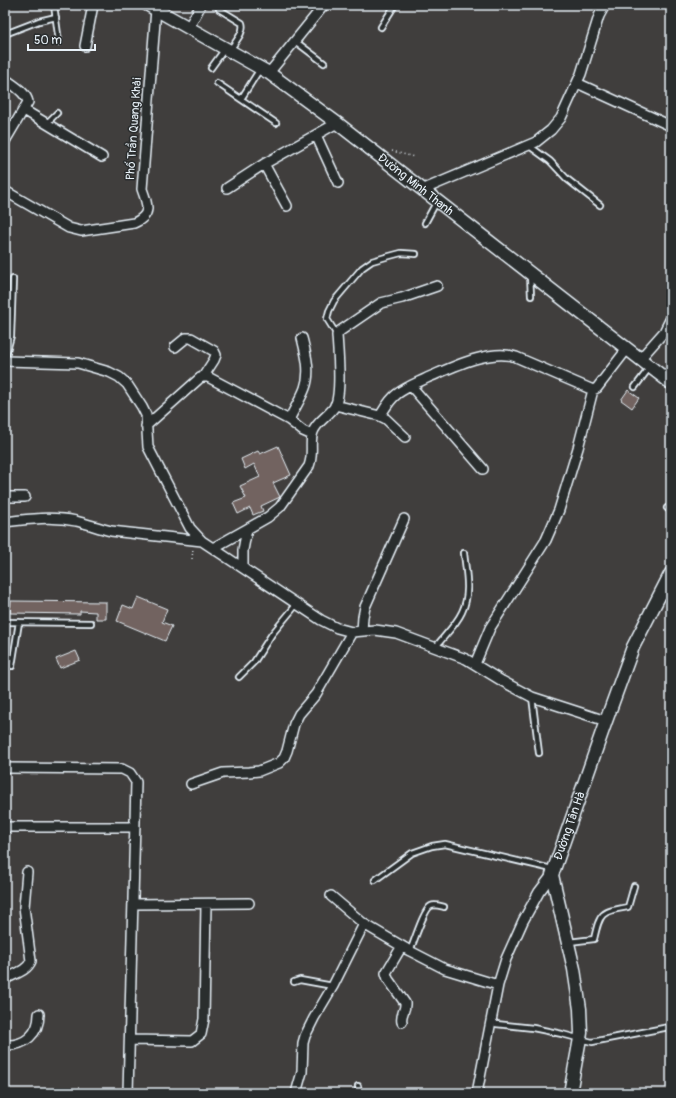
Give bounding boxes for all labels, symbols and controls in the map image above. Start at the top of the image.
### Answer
scale bar [28,26,95,52]
text: 50 m [34,33,62,48]
street label: Phố Trần Quang Khải [121,77,145,181]
street label: Đường Minh Thanh [375,150,457,219]
street label: Đường Tân Hà [550,789,588,862]

